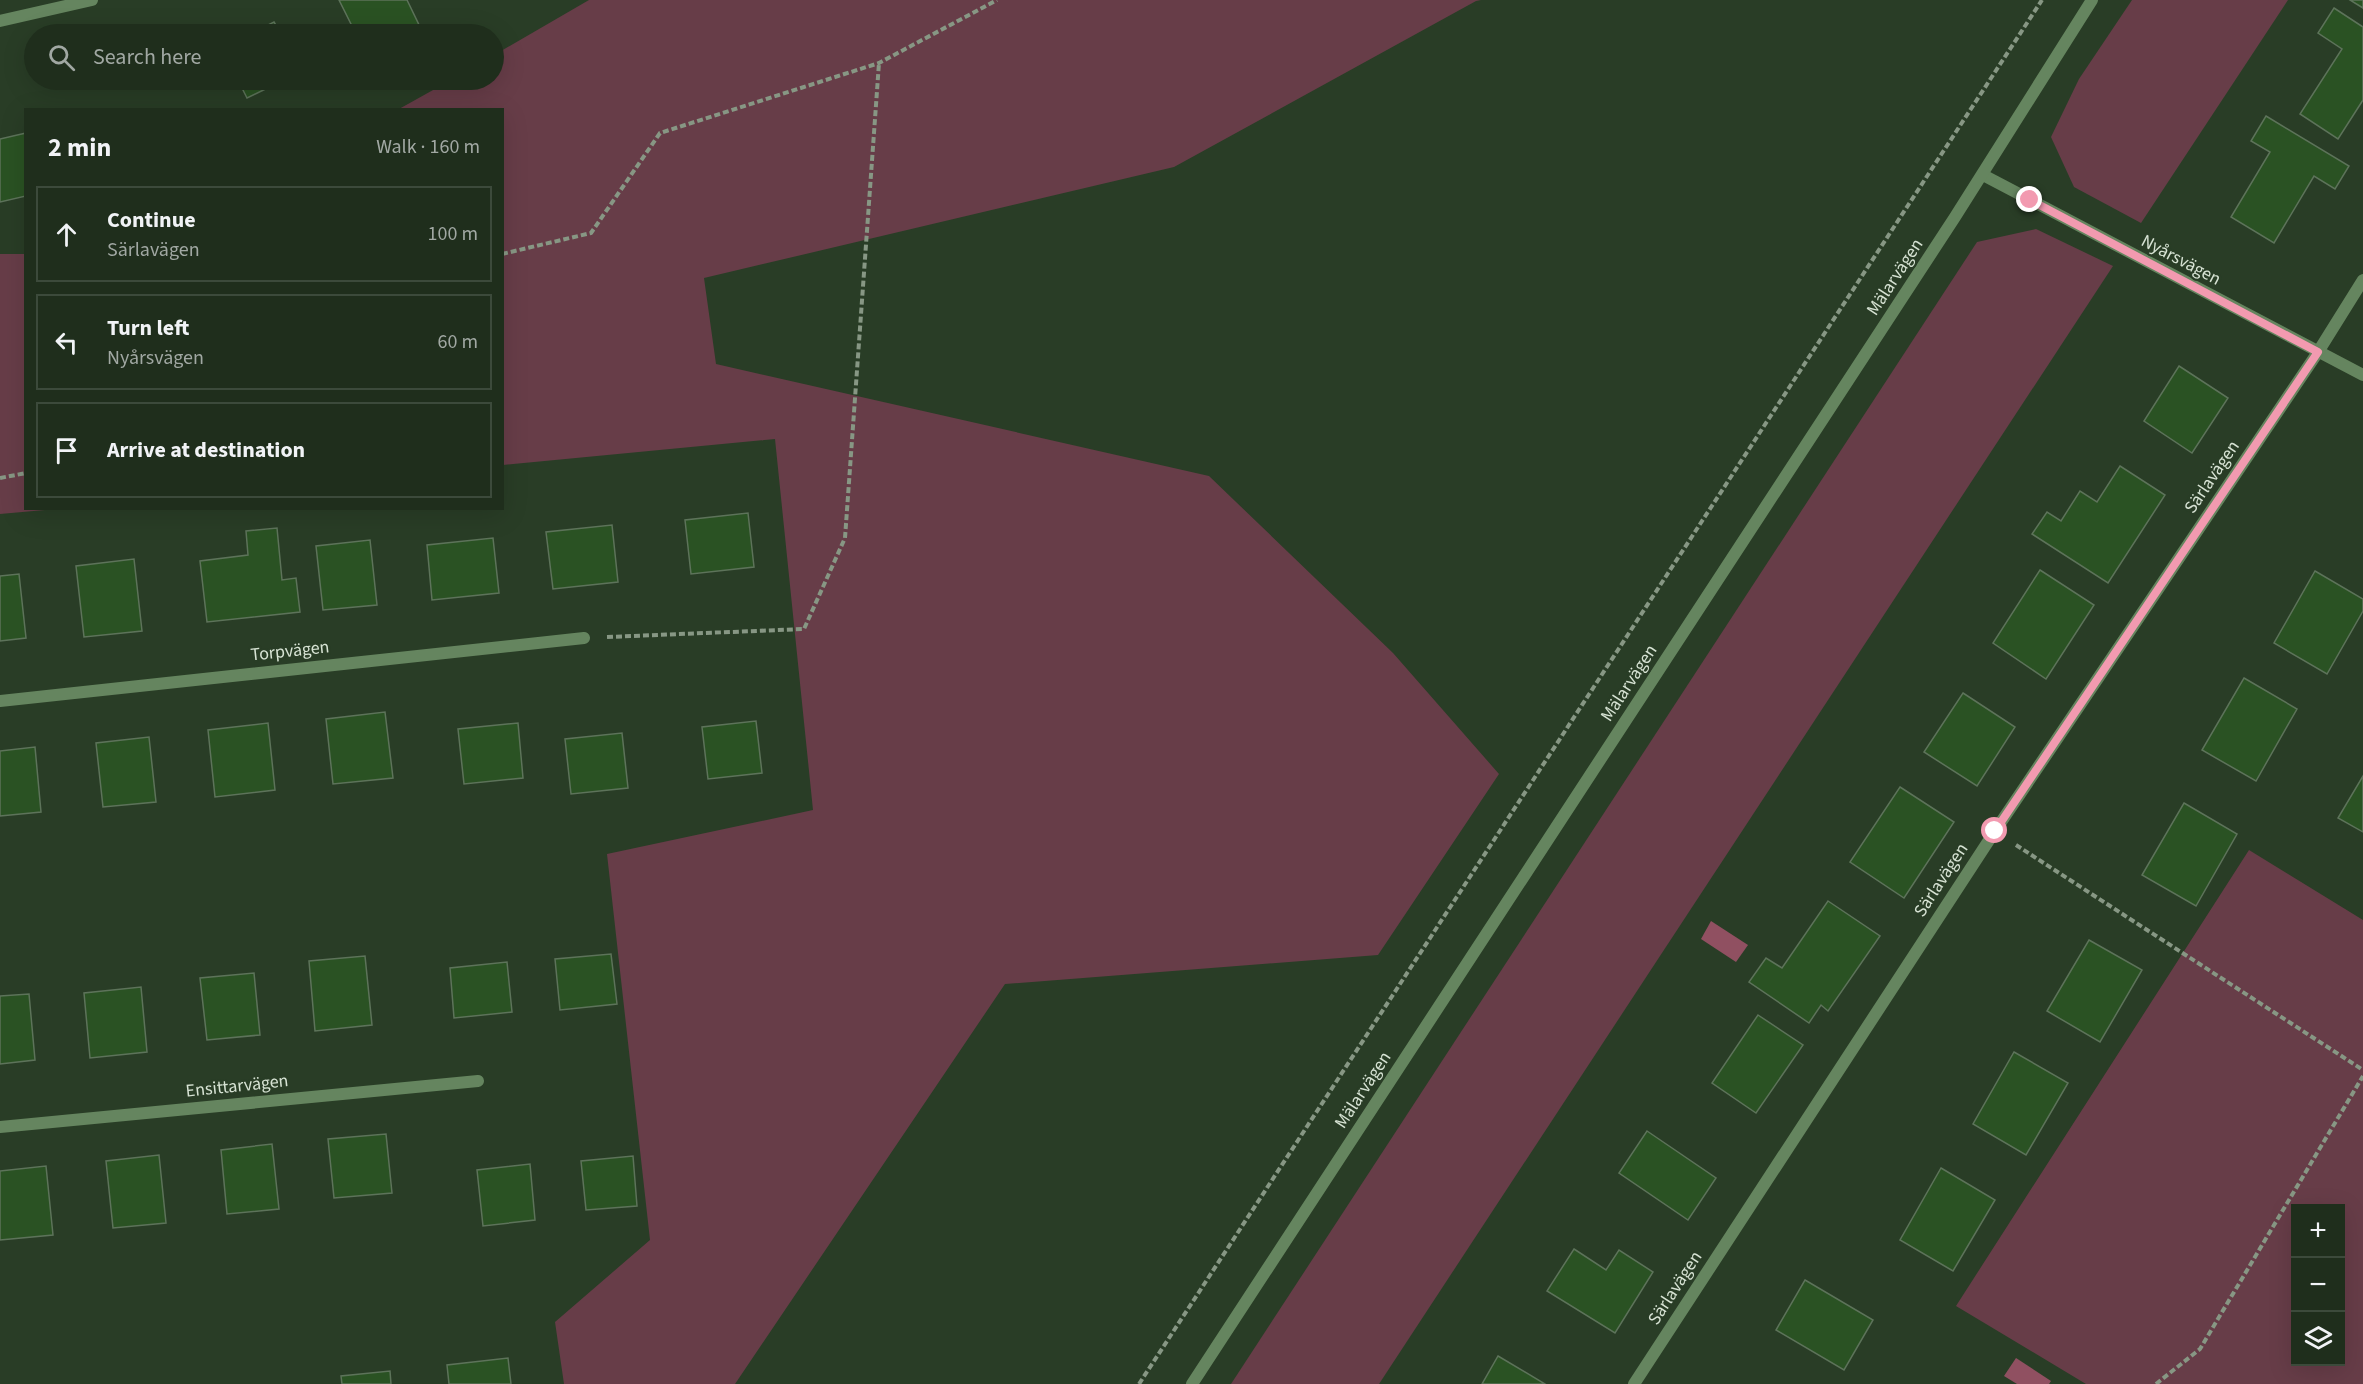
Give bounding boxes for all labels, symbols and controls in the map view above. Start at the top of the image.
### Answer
search box [24,24,504,90]
icon: search [45,41,78,74]
text: Search here [93,41,201,73]
text: 2 min [48,129,111,166]
text: Walk · 160 m [376,133,480,161]
route end [2016,186,2042,212]
text: Continue [107,204,196,236]
icon: ahead [50,218,83,251]
text: 100 m [428,220,478,248]
street label: Nyårsvägen [2137,228,2225,292]
street label: Mälarvägen [1861,234,1929,320]
text: Särlavägen [107,236,200,264]
text: Turn left [107,312,189,344]
icon: left [50,326,83,359]
text: 60 m [438,328,478,356]
text: Nyårsvägen [107,344,204,372]
icon: arrive [50,434,83,467]
text: Arrive at destination [107,434,305,466]
street label: Särlavägen [2178,435,2246,519]
street label: Torpvägen [249,634,331,668]
street label: Mälarvägen [1595,640,1663,726]
route start [1981,817,2007,843]
street label: Särlavägen [1908,838,1974,922]
street label: Mälarvägen [1329,1047,1397,1133]
street label: Ensittarvägen [184,1068,290,1104]
map controls [2291,1204,2345,1366]
button: + [2291,1204,2345,1258]
street label: Särlavägen [1642,1246,1708,1330]
button: − [2291,1258,2345,1312]
button: layers [2291,1312,2345,1366]

